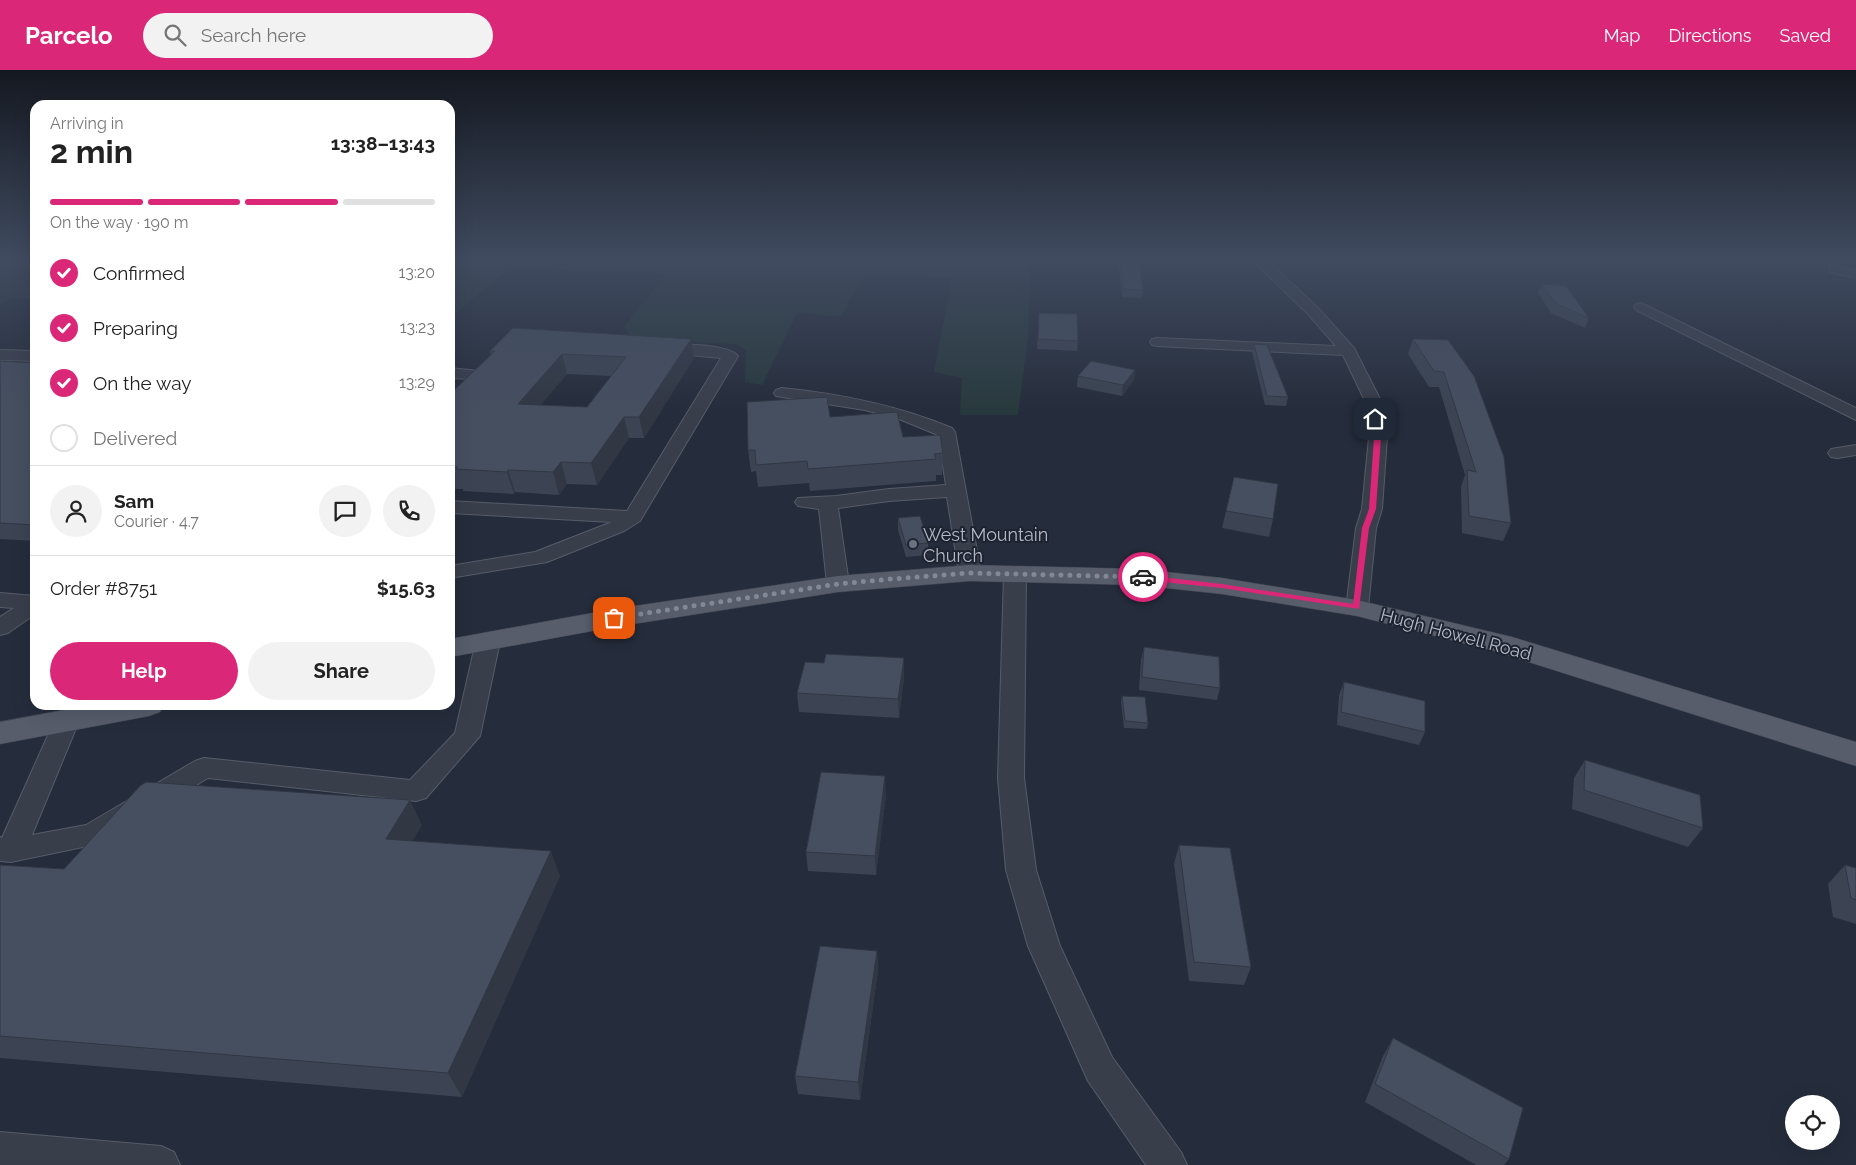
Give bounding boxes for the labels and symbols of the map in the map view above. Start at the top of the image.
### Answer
pin [1354,398,1396,440]
place label: West Mountain Church [923,524,1048,566]
marker: West Mountain Church [907,538,919,550]
courier [1118,552,1168,602]
pin [593,597,635,639]
street label: Hugh Howell Road [1378,604,1534,664]

